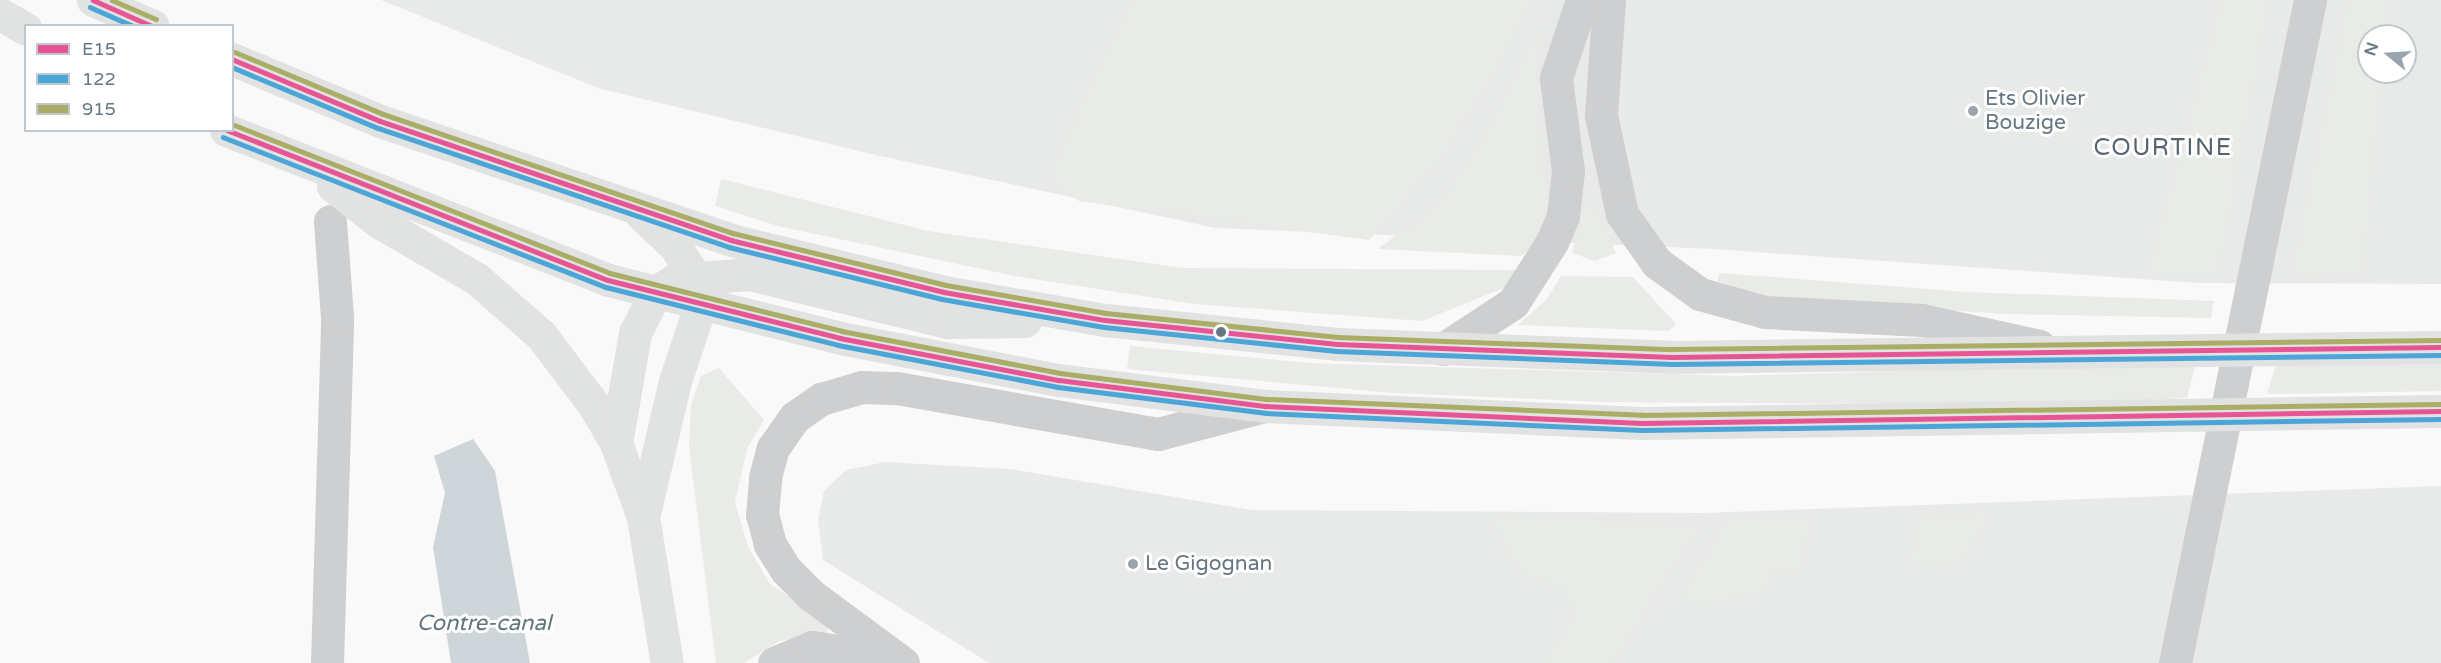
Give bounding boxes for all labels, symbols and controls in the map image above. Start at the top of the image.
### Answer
legend [24,24,234,132]
north arrow [2357,24,2417,84]
text: E15 [82,38,116,60]
text: N [2360,40,2383,58]
text: 122 [82,68,116,90]
place label: Ets Olivier Bouzige [1985,86,2085,136]
text: 915 [82,98,116,120]
marker: Ets Olivier Bouzige [1966,104,1980,118]
district label: COURTINE [2093,134,2233,162]
unlabelled marker [1215,326,1227,338]
place label: Le Gigognan [1145,551,1272,577]
marker: Le Gigognan [1126,557,1140,571]
water label: Contre-canal [417,611,551,637]

